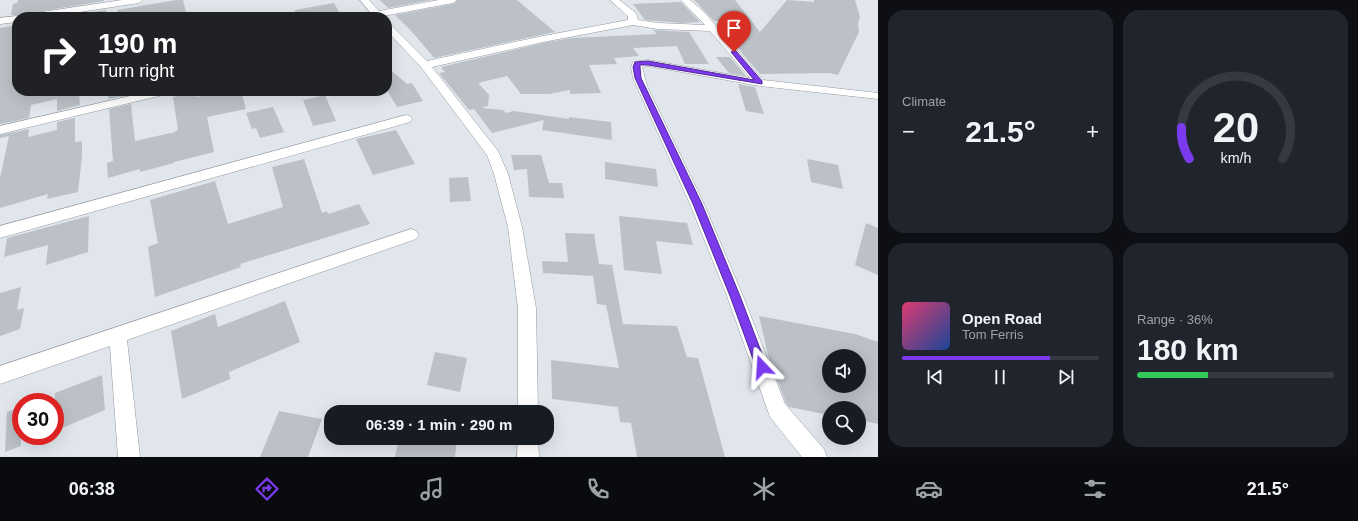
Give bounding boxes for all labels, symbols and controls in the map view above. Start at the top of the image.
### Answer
pin [717,11,751,52]
icon: arrive [723,17,745,39]
icon: right [32,28,84,80]
text: 190 m [98,28,177,59]
text: Turn right [98,61,174,81]
text: Climate [902,94,946,109]
text: 20 [1212,104,1259,151]
text: 21.5° [965,115,1036,148]
text: − [902,119,915,144]
text: + [1086,119,1099,144]
text: km/h [1220,150,1251,166]
text: Open Road [962,310,1042,327]
text: Range · 36% [1137,312,1213,327]
text: Tom Ferris [962,327,1023,342]
text: 180 km [1137,333,1239,366]
position arrow [741,346,783,388]
map controls [822,349,866,445]
button: sound [822,349,866,393]
icon: previous [924,366,946,388]
icon: pause [989,366,1011,388]
icon: next [1055,366,1077,388]
speed limit sign: 30 [12,393,64,445]
button: search [822,401,866,445]
text: 06:39 · 1 min · 290 m [366,416,512,433]
icon: directions [253,475,281,503]
icon: music [418,475,446,503]
icon: phone [584,475,612,503]
icon: climate [750,475,778,503]
icon: car [915,475,943,503]
icon: filters [1081,475,1109,503]
text: 06:38 [69,479,115,499]
text: 21.5° [1247,479,1289,499]

